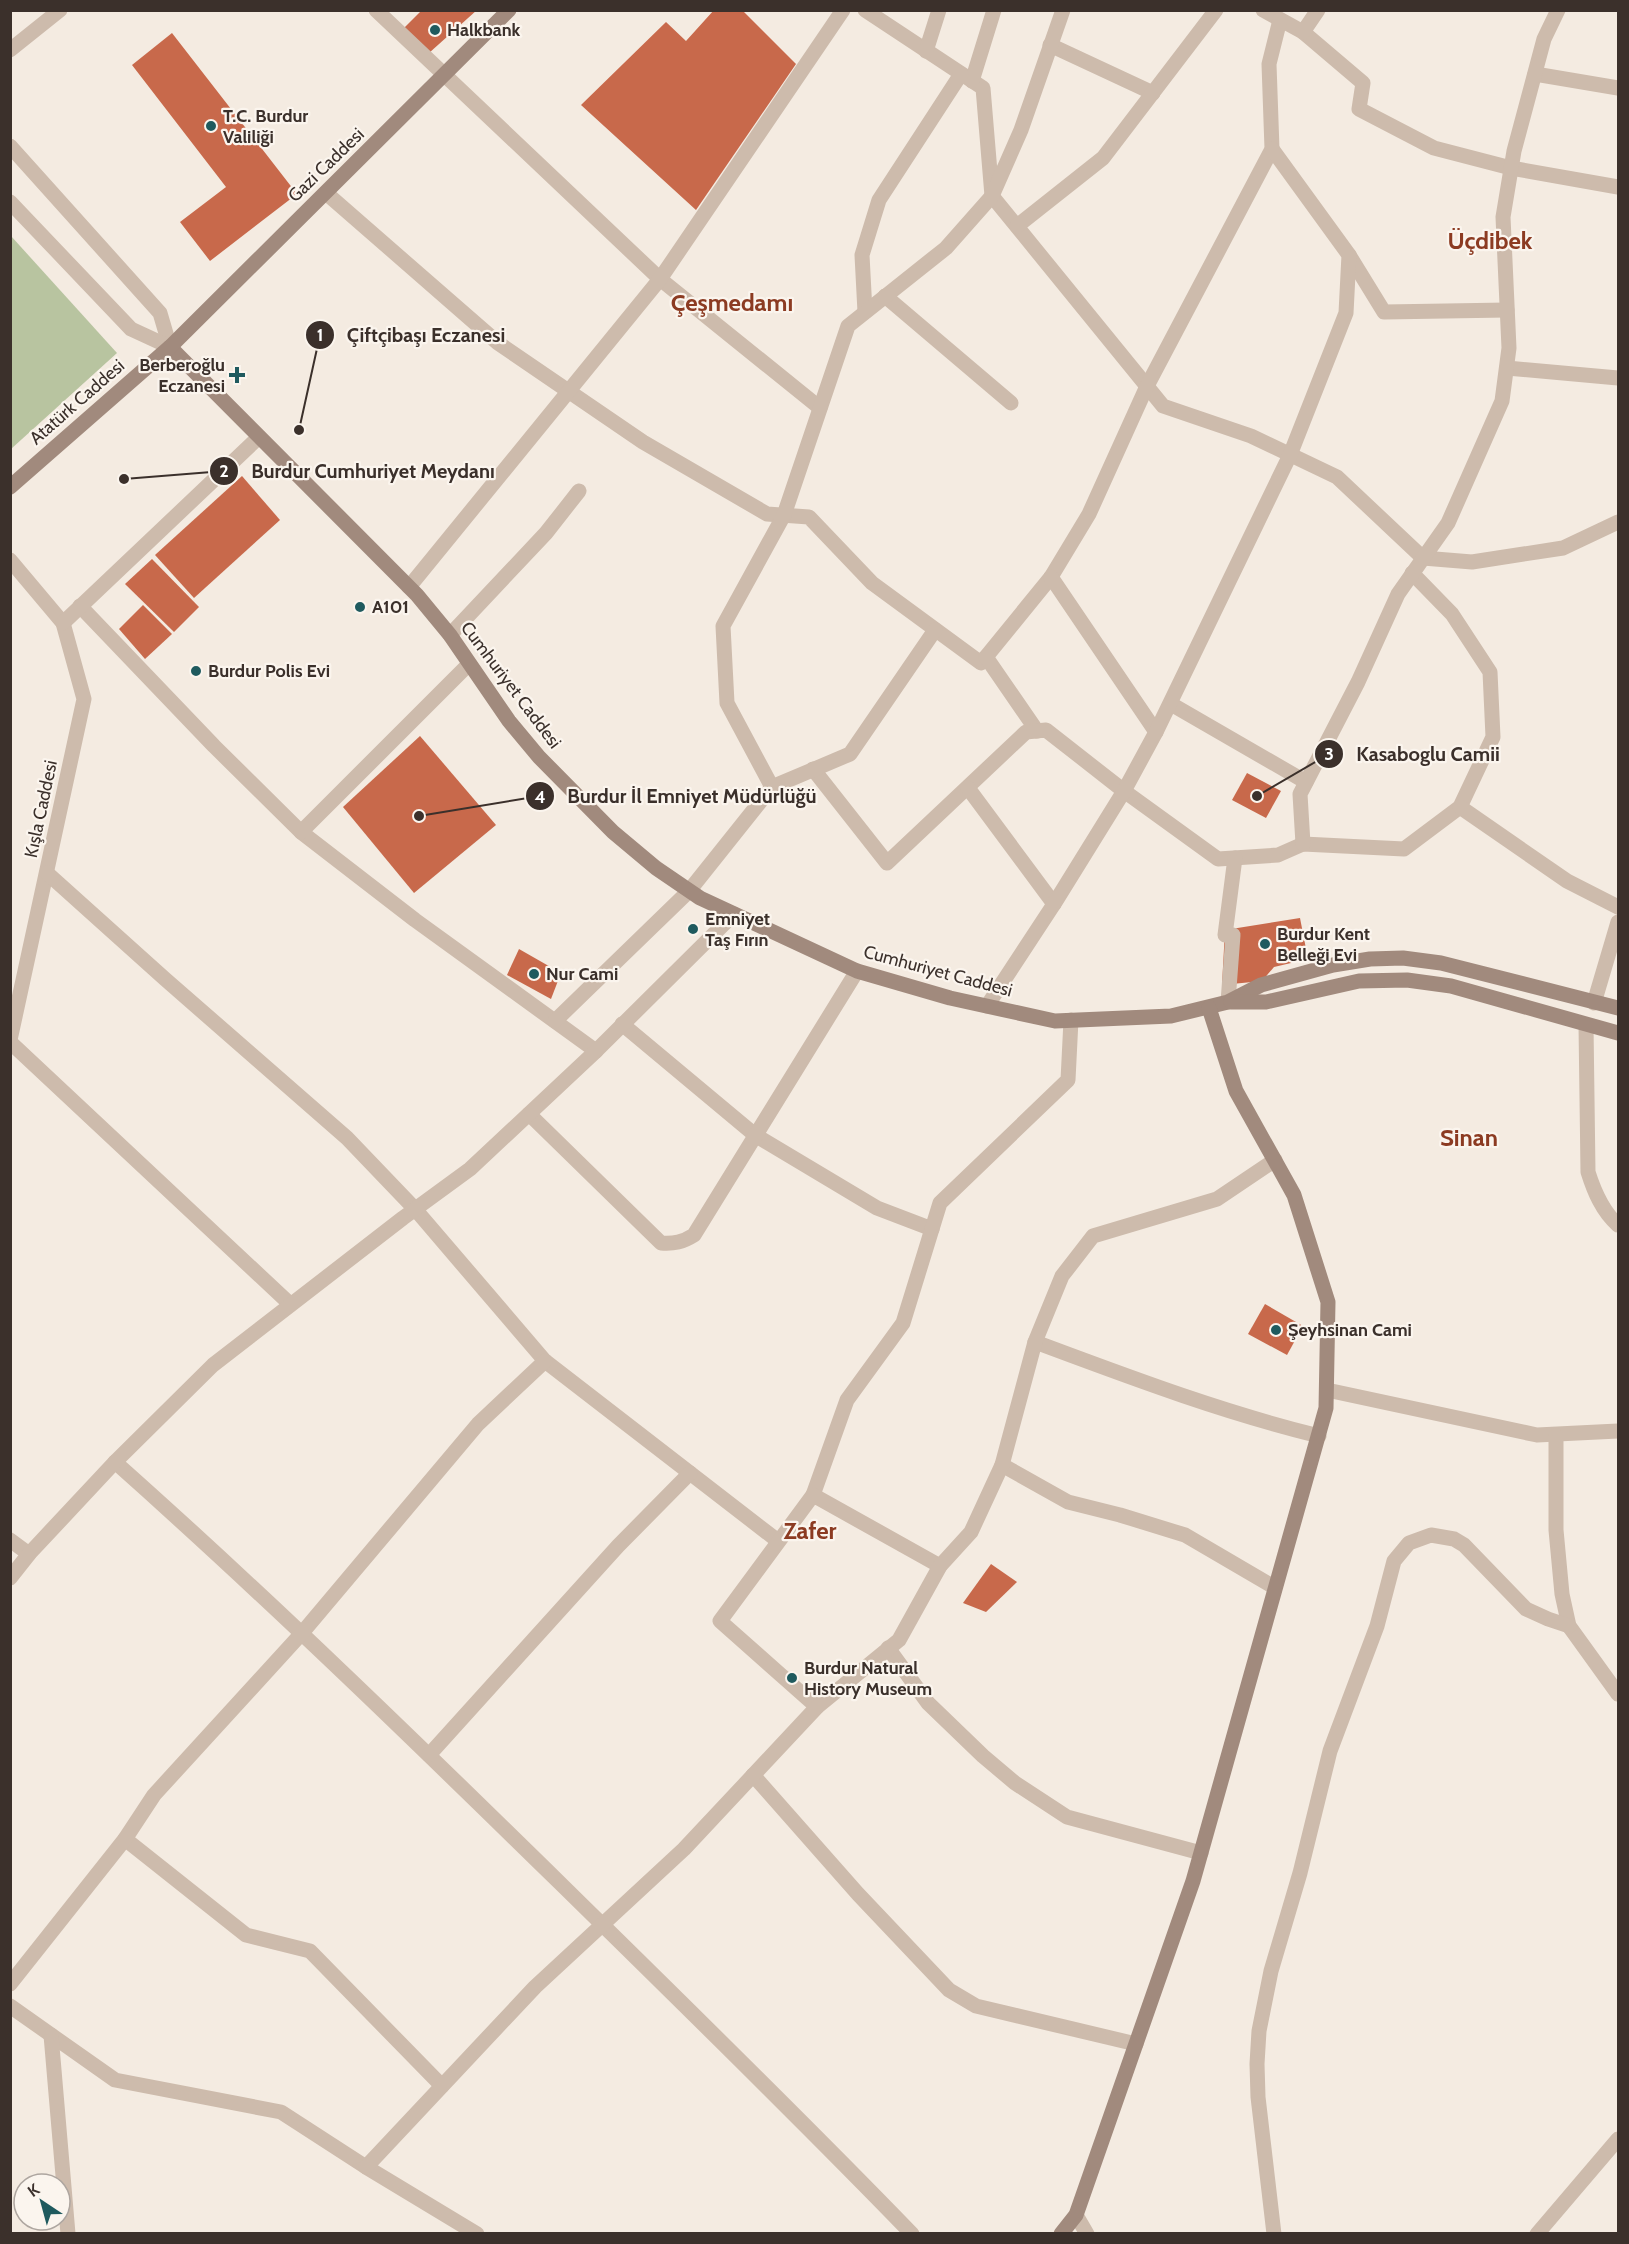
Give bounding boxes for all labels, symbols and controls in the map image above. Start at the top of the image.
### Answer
place label: Halkbank [447,19,521,41]
marker: Halkbank [428,23,442,37]
place label: T.C. Burdur Valiliği [223,105,308,148]
marker: T.C. Burdur Valiliği [204,119,218,133]
street label: Gazi Caddesi [283,123,369,207]
district label: Üçdibek [1448,226,1533,255]
district label: Çeşmedamı [671,288,793,317]
callout: Çiftçibaşı Eczanesi [305,316,517,354]
text: Çiftçibaşı Eczanesi [347,323,505,347]
text: 1 [317,324,323,346]
place label: Berberoğlu Eczanesi [139,354,225,397]
street label: Atatürk Caddesi [25,355,129,449]
marker: Berberoğlu Eczanesi [230,368,244,382]
callout: Burdur Cumhuriyet Meydanı [209,452,507,490]
text: Burdur Cumhuriyet Meydanı [251,459,495,483]
text: 2 [219,460,229,482]
place label: A101 [372,596,409,618]
marker: A101 [353,600,367,614]
street label: Cumhuriyet Caddesi [456,617,566,753]
place label: Burdur Polis Evi [208,660,330,682]
marker: Burdur Polis Evi [189,664,203,678]
callout: Kasaboglu Camii [1314,735,1512,773]
text: Kasaboglu Camii [1356,742,1500,766]
text: 3 [1324,743,1334,765]
street label: Kışla Caddesi [20,758,62,860]
callout: Burdur İl Emniyet Müdürlüğü [525,777,829,815]
text: Burdur İl Emniyet Müdürlüğü [567,784,817,808]
text: 4 [534,786,546,808]
place label: Emniyet Taş Fırın [705,908,770,951]
marker: Emniyet Taş Fırın [686,922,700,936]
place label: Burdur Kent Belleği Evi [1277,923,1370,966]
marker: Burdur Kent Belleği Evi [1258,937,1272,951]
street label: Cumhuriyet Caddesi [861,941,1015,1001]
place label: Nur Cami [546,963,618,985]
marker: Nur Cami [527,967,541,981]
district label: Sinan [1440,1123,1498,1152]
place label: Şeyhsinan Cami [1288,1319,1412,1341]
marker: Şeyhsinan Cami [1269,1323,1283,1337]
district label: Zafer [783,1516,837,1545]
place label: Burdur Natural History Museum [804,1657,932,1700]
marker: Burdur Natural History Museum [785,1671,799,1685]
north arrow [12,2172,72,2232]
text: K [24,2180,43,2201]

